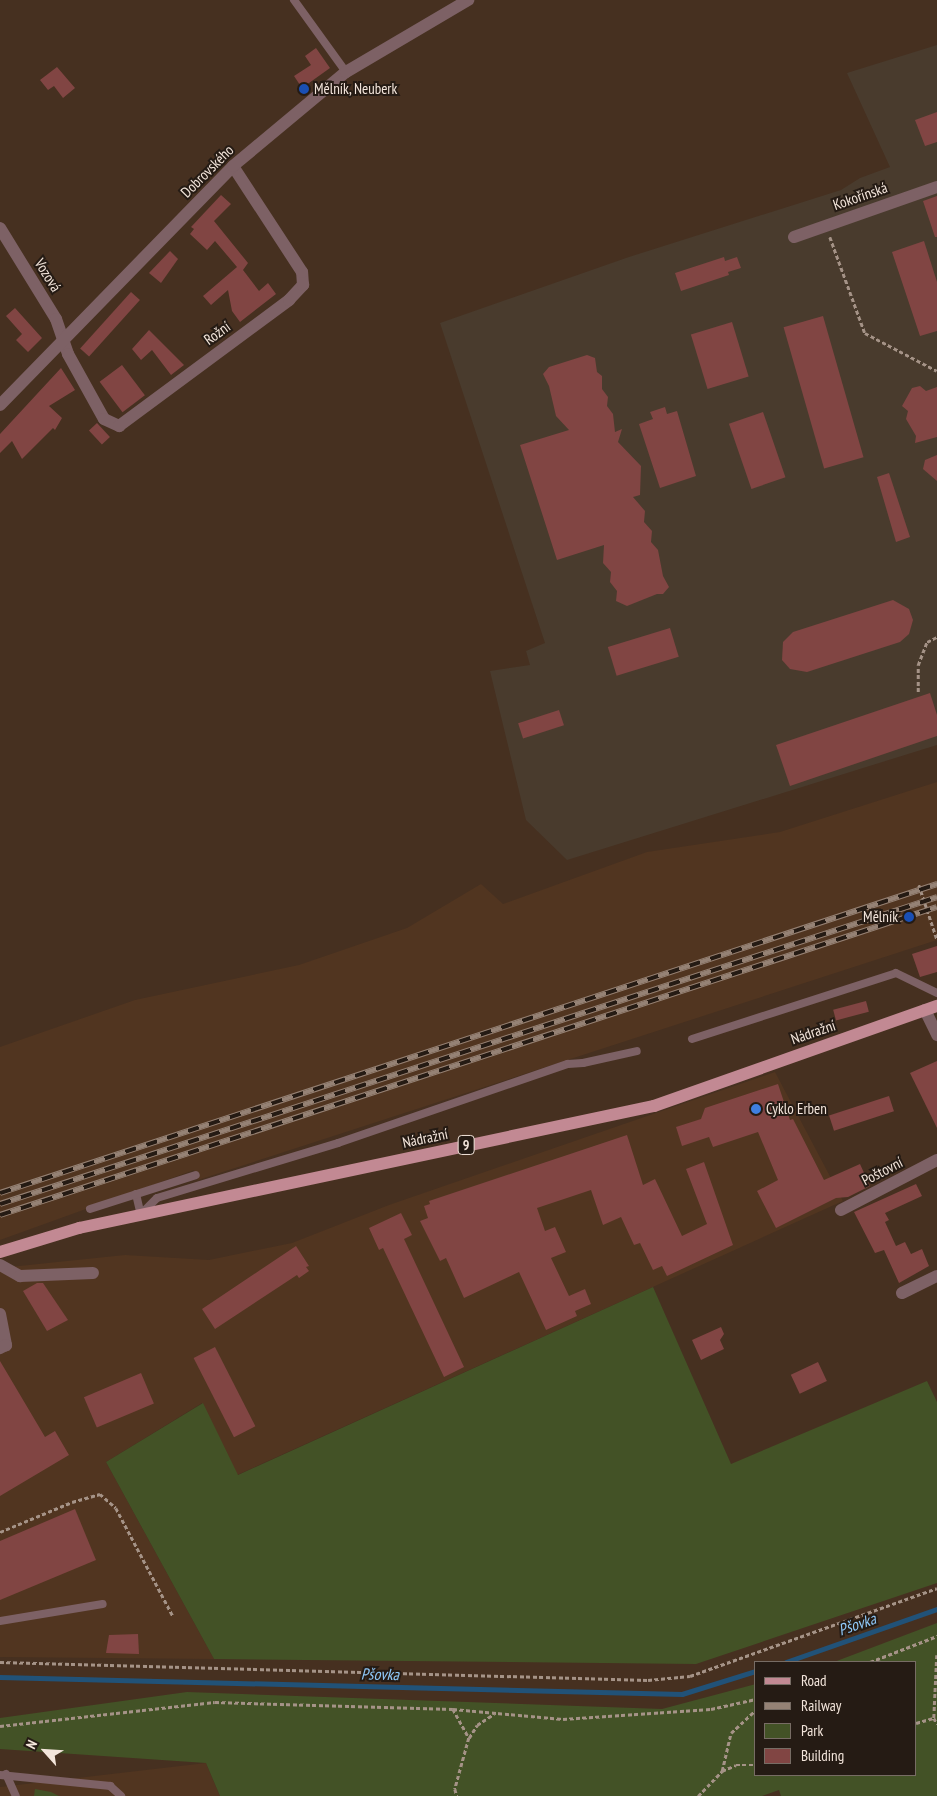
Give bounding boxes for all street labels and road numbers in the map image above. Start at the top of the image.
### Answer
street label: Dobrovského [177,141,237,201]
street label: Kokořínská [830,178,890,214]
street label: Vozová [31,255,65,295]
street label: Rožní [200,317,234,349]
street label: Nádražní [788,1016,838,1048]
street label: Nádražní [401,1124,449,1152]
road number: 9 [457,1134,475,1156]
street label: Poštovní [858,1153,906,1189]

